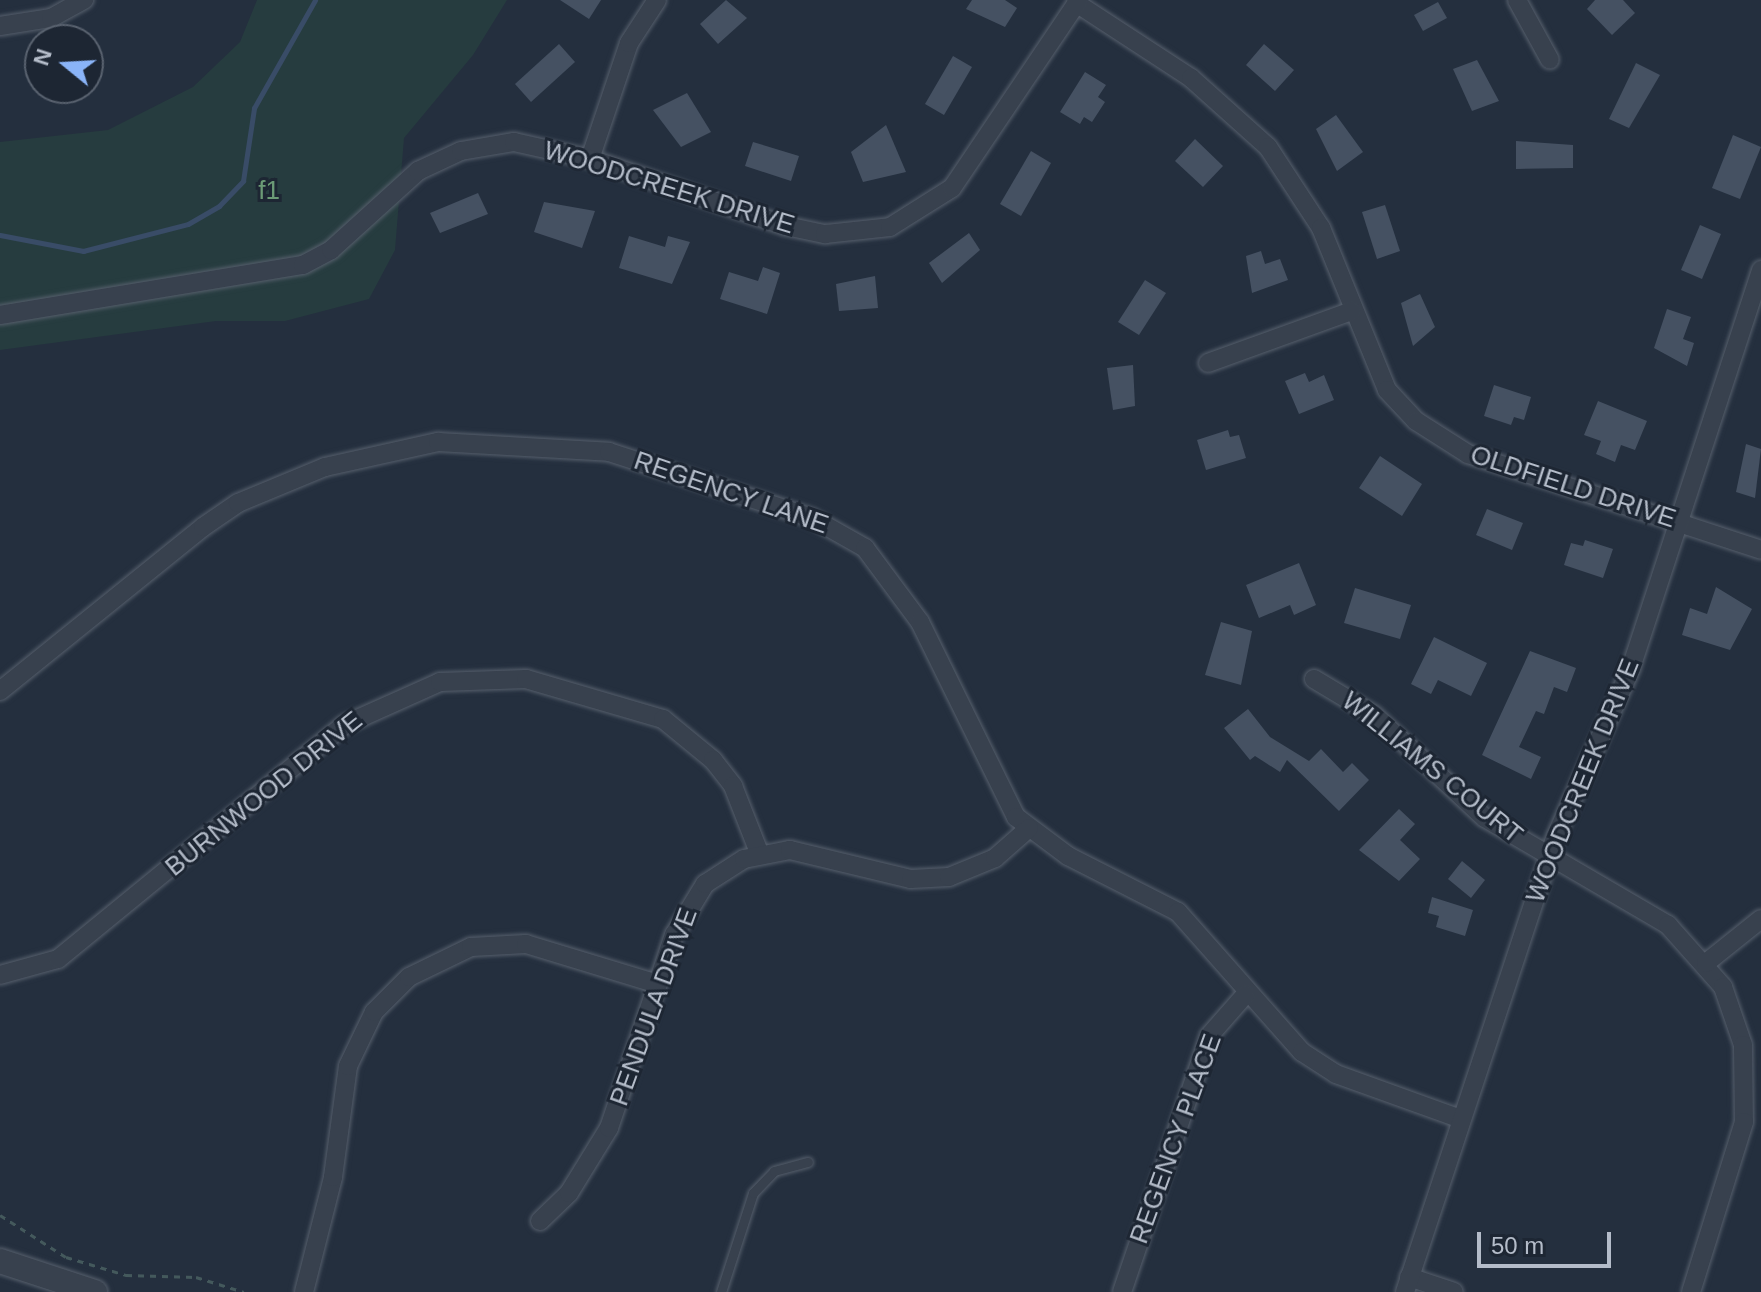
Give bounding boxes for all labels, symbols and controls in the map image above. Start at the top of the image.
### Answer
north arrow [24,24,104,104]
text: N [28,46,57,68]
street label: WOODCREEK DRIVE [540,135,798,241]
park label: f1 [258,175,280,207]
street label: OLDFIELD DRIVE [1466,439,1680,535]
street label: REGENCY LANE [630,445,832,541]
street label: WOODCREEK DRIVE [1520,655,1646,907]
street label: WILLIAMS COURT [1335,686,1529,850]
street label: BURNWOOD DRIVE [159,705,369,883]
street label: PENDULA DRIVE [604,903,704,1111]
street label: REGENCY PLACE [1124,1030,1228,1248]
scale bar [1481,1216,1615,1266]
text: 50 m [1491,1232,1544,1259]

